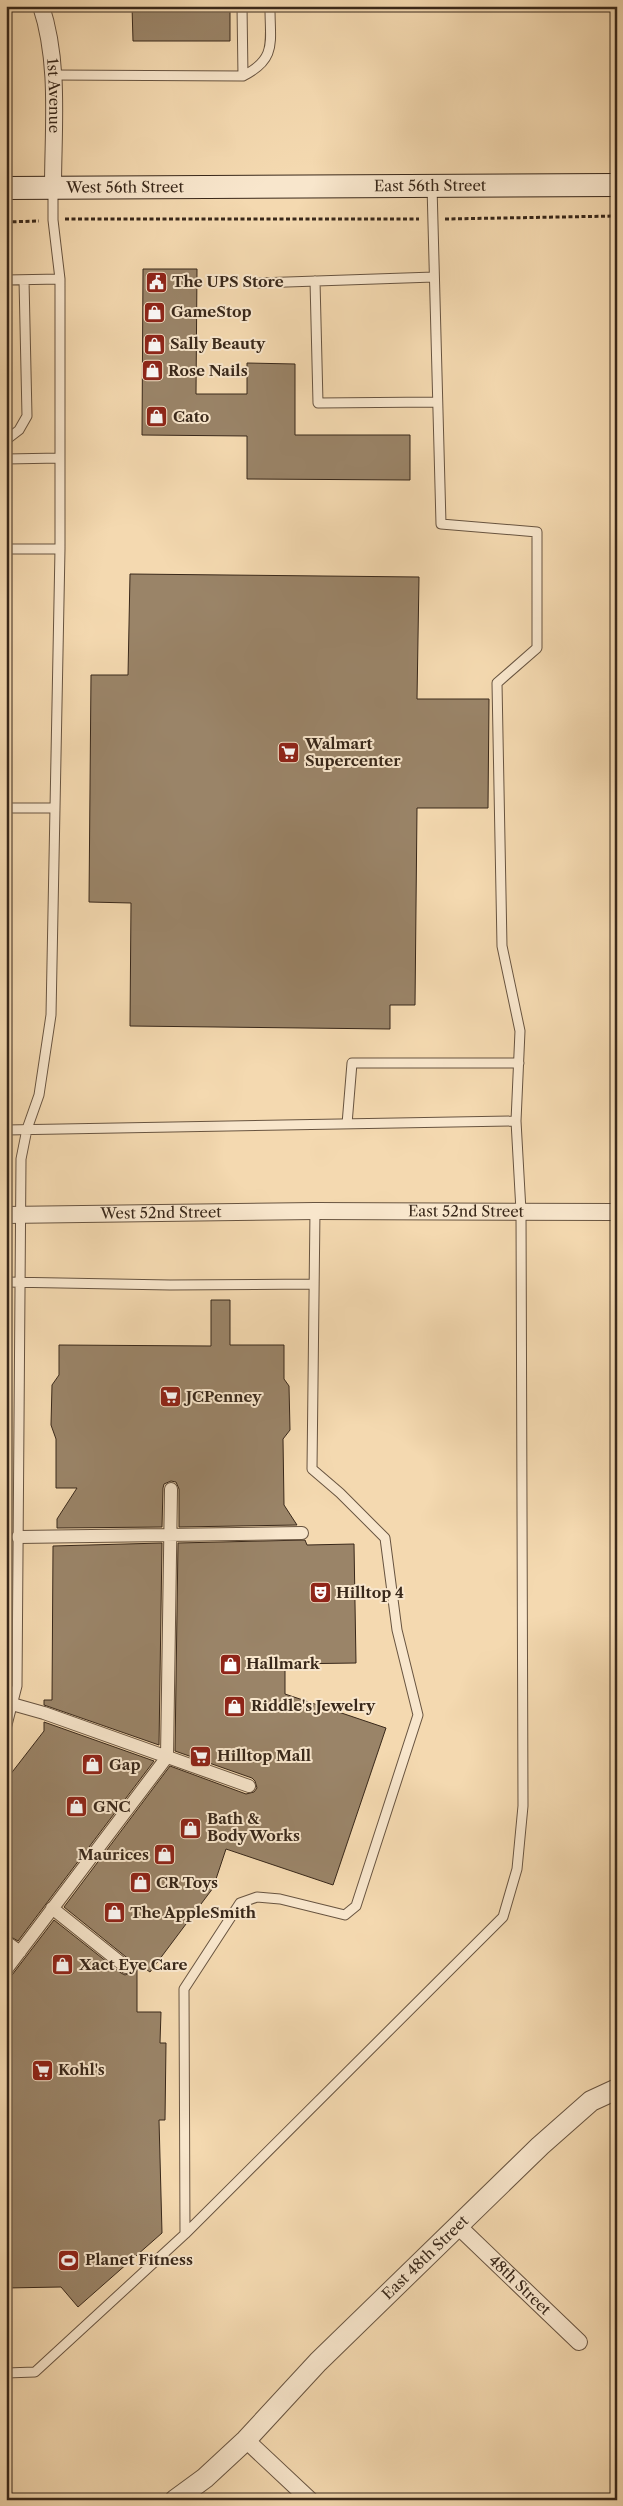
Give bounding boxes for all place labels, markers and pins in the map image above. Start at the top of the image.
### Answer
public building icon: The UPS Store [144,270,168,294]
place label: The UPS Store [172,272,284,291]
shop icon: GameStop [143,300,167,324]
place label: GameStop [171,302,252,321]
shop icon: Sally Beauty [142,332,166,356]
place label: Sally Beauty [170,334,266,353]
shop icon: Rose Nails [140,359,164,383]
place label: Rose Nails [168,361,248,380]
shop icon: Cato [145,405,169,429]
place label: Cato [173,407,209,426]
place label: Walmart Supercenter [304,734,401,770]
supermarket icon: Walmart Supercenter [277,741,301,765]
supermarket icon: JCPenney [158,1385,182,1409]
place label: JCPenney [183,1387,262,1406]
theatre icon: Hilltop 4 [308,1581,332,1605]
place label: Hilltop 4 [336,1583,404,1602]
shop icon: Hallmark [218,1652,242,1676]
place label: Hallmark [246,1654,321,1673]
shop icon: Riddle's Jewelry [223,1694,247,1718]
place label: Riddle's Jewelry [251,1696,376,1715]
supermarket icon: Hilltop Mall [189,1744,213,1768]
place label: Hilltop Mall [217,1746,311,1765]
shop icon: Gap [81,1753,105,1777]
place label: Gap [109,1755,140,1774]
shop icon: GNC [65,1795,89,1819]
place label: GNC [93,1797,131,1816]
place label: Bath & Body Works [207,1809,300,1845]
shop icon: Bath & Body Works [179,1816,203,1840]
shop icon: Maurices [153,1843,177,1867]
place label: Maurices [78,1845,149,1864]
shop icon: CR Toys [128,1871,152,1895]
place label: CR Toys [156,1873,218,1892]
shop icon: The AppleSmith [102,1901,126,1925]
place label: The AppleSmith [130,1903,257,1922]
shop icon: Xact Eye Care [51,1953,75,1977]
place label: Xact Eye Care [78,1955,188,1974]
supermarket icon: Kohl's [30,2058,54,2082]
place label: Kohl's [58,2060,105,2079]
sports icon: Planet Fitness [57,2248,81,2272]
place label: Planet Fitness [85,2250,193,2269]

